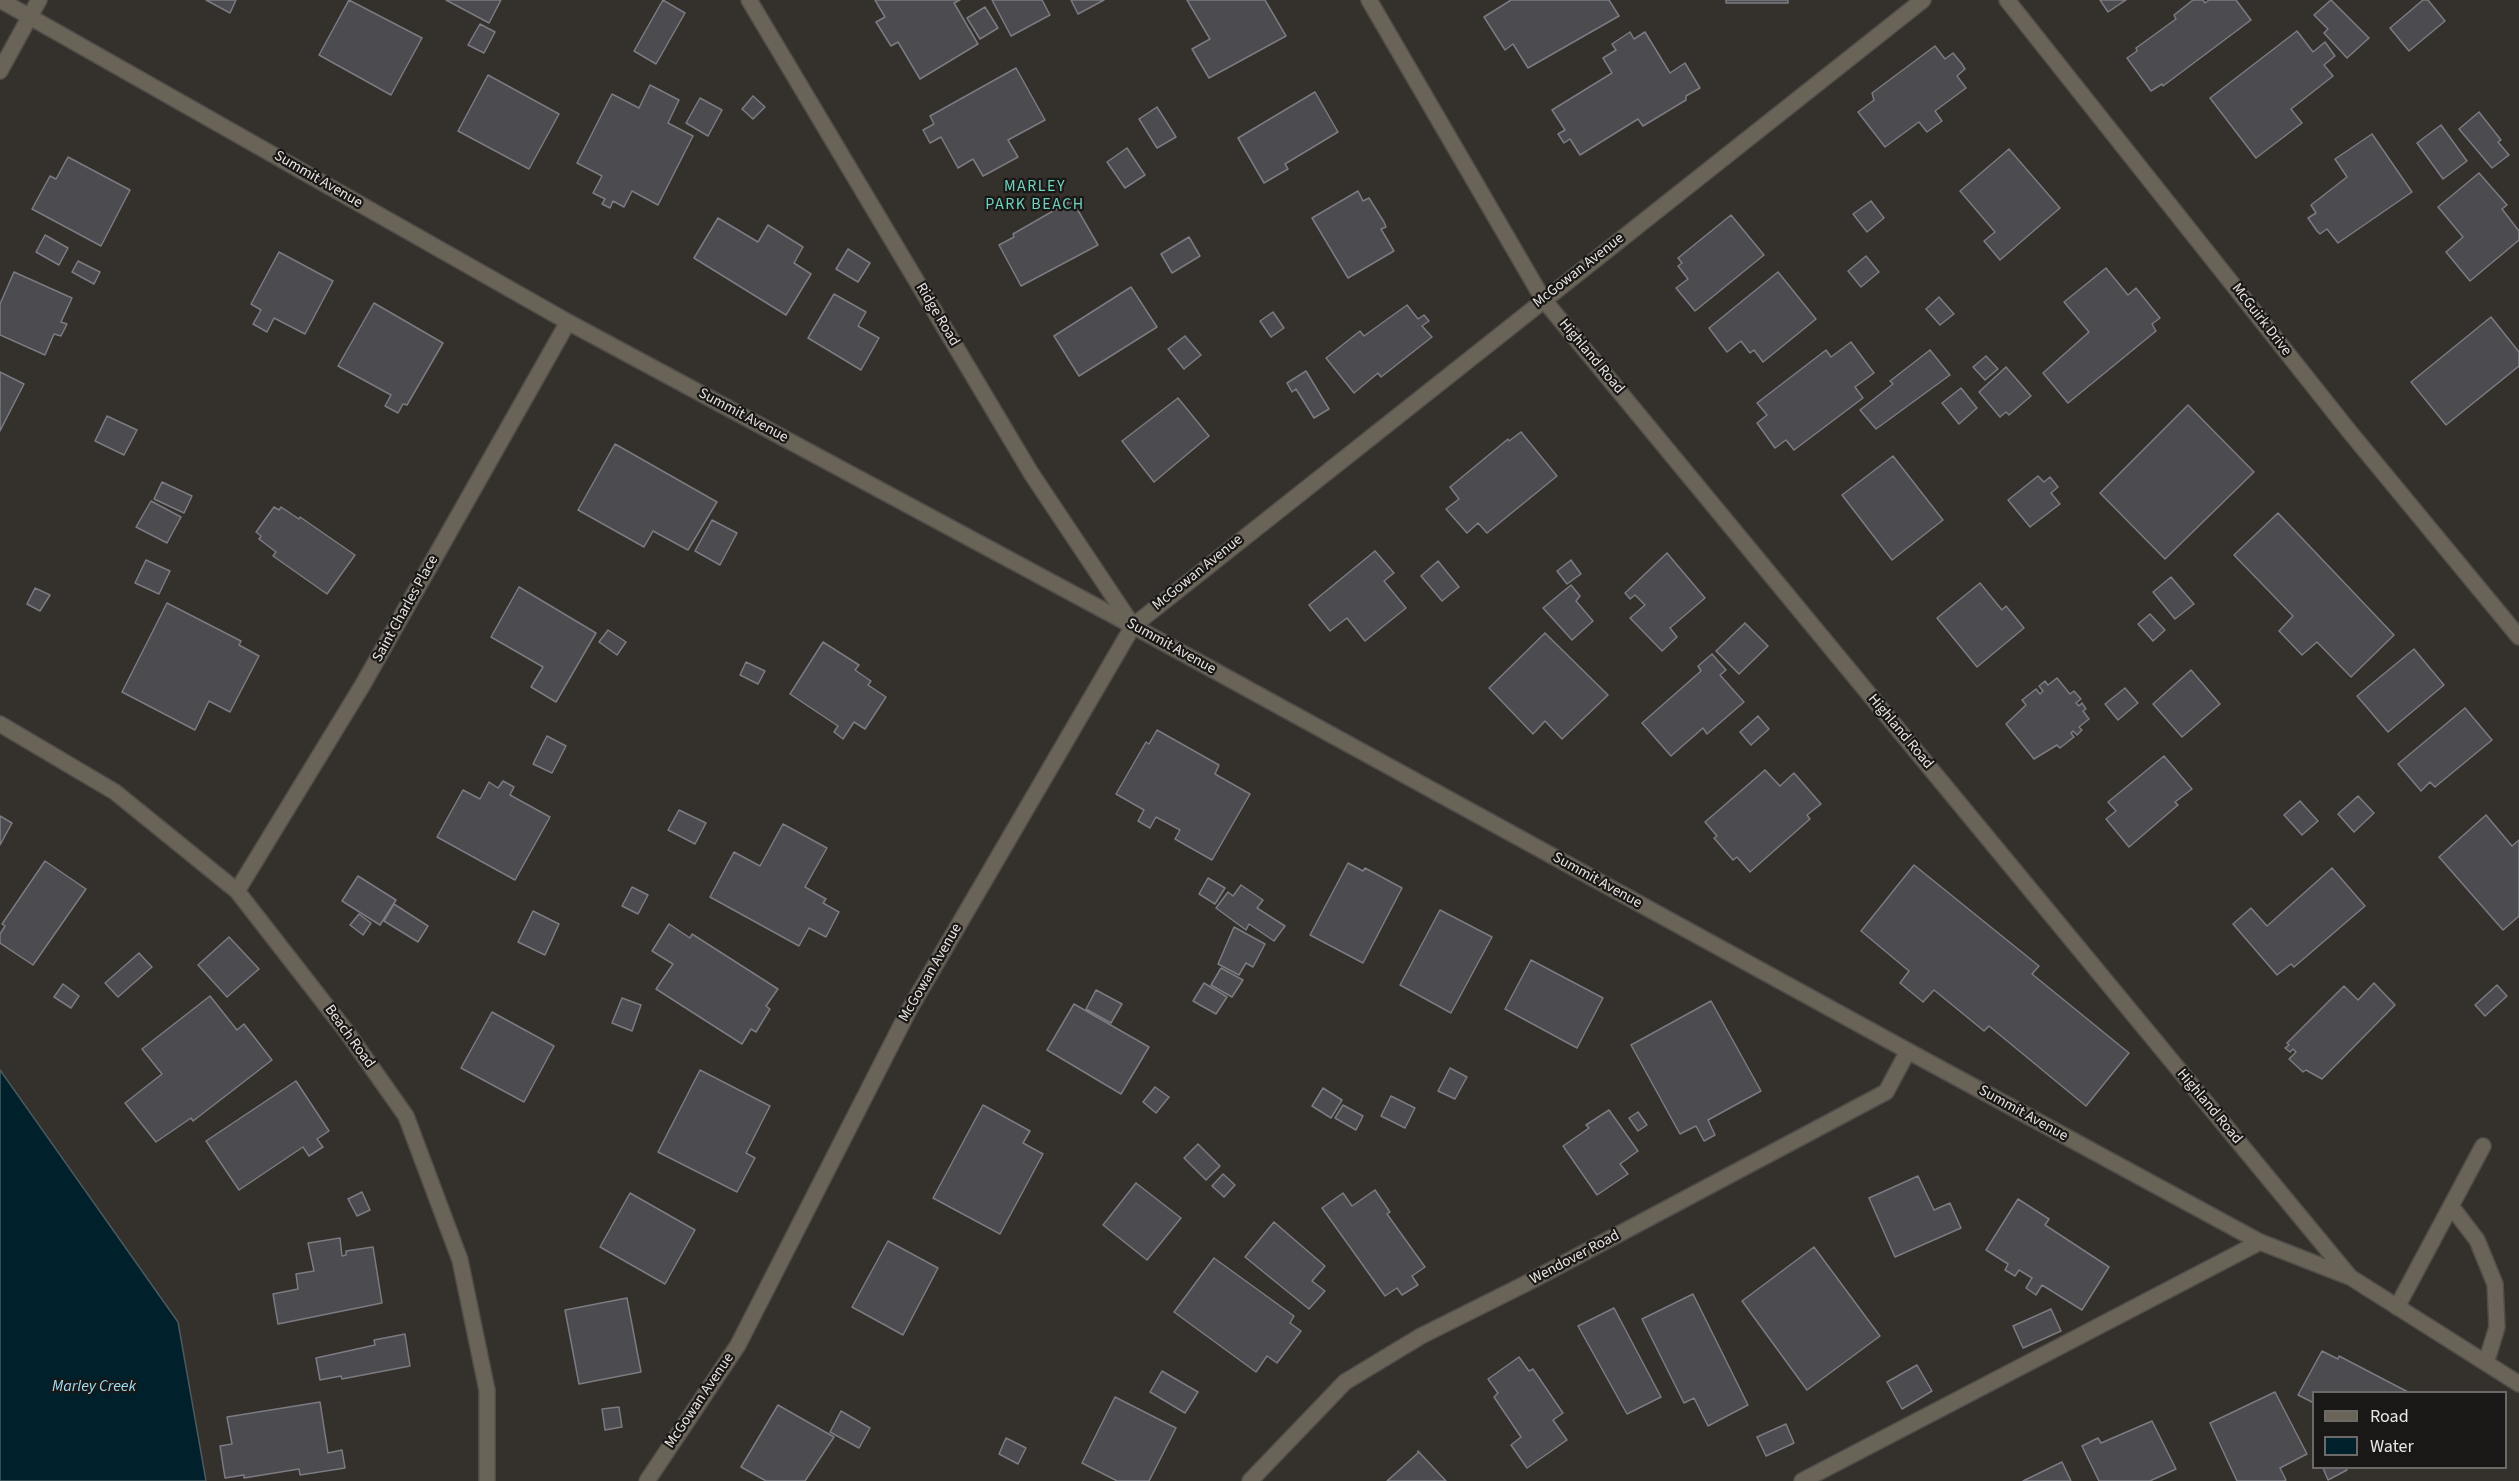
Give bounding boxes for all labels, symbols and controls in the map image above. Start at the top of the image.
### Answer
street label: Summit Avenue [271,147,365,213]
district label: MARLEY PARK BEACH [985,177,1085,215]
street label: McGowan Avenue [1530,230,1628,312]
street label: Ridge Road [911,280,963,350]
street label: McGuirk Drive [2227,280,2295,360]
street label: Highland Road [1554,316,1628,398]
street label: Summit Avenue [695,385,791,447]
street label: McGowan Avenue [1149,531,1247,615]
street label: Saint Charles Place [369,552,443,666]
street label: Summit Avenue [1123,615,1219,679]
street label: Highland Road [1863,691,1937,773]
street label: Summit Avenue [1549,849,1645,913]
street label: McGowan Avenue [896,921,966,1025]
street label: Beach Road [320,1002,378,1072]
street label: Highland Road [2172,1066,2246,1148]
street label: Summit Avenue [1975,1082,2071,1146]
street label: Wendover Road [1527,1227,1623,1289]
street label: McGowan Avenue [662,1350,738,1452]
water label: Marley Creek [52,1377,136,1397]
legend [2312,1391,2507,1469]
text: Road [2370,1404,2409,1429]
text: Water [2370,1434,2414,1459]

